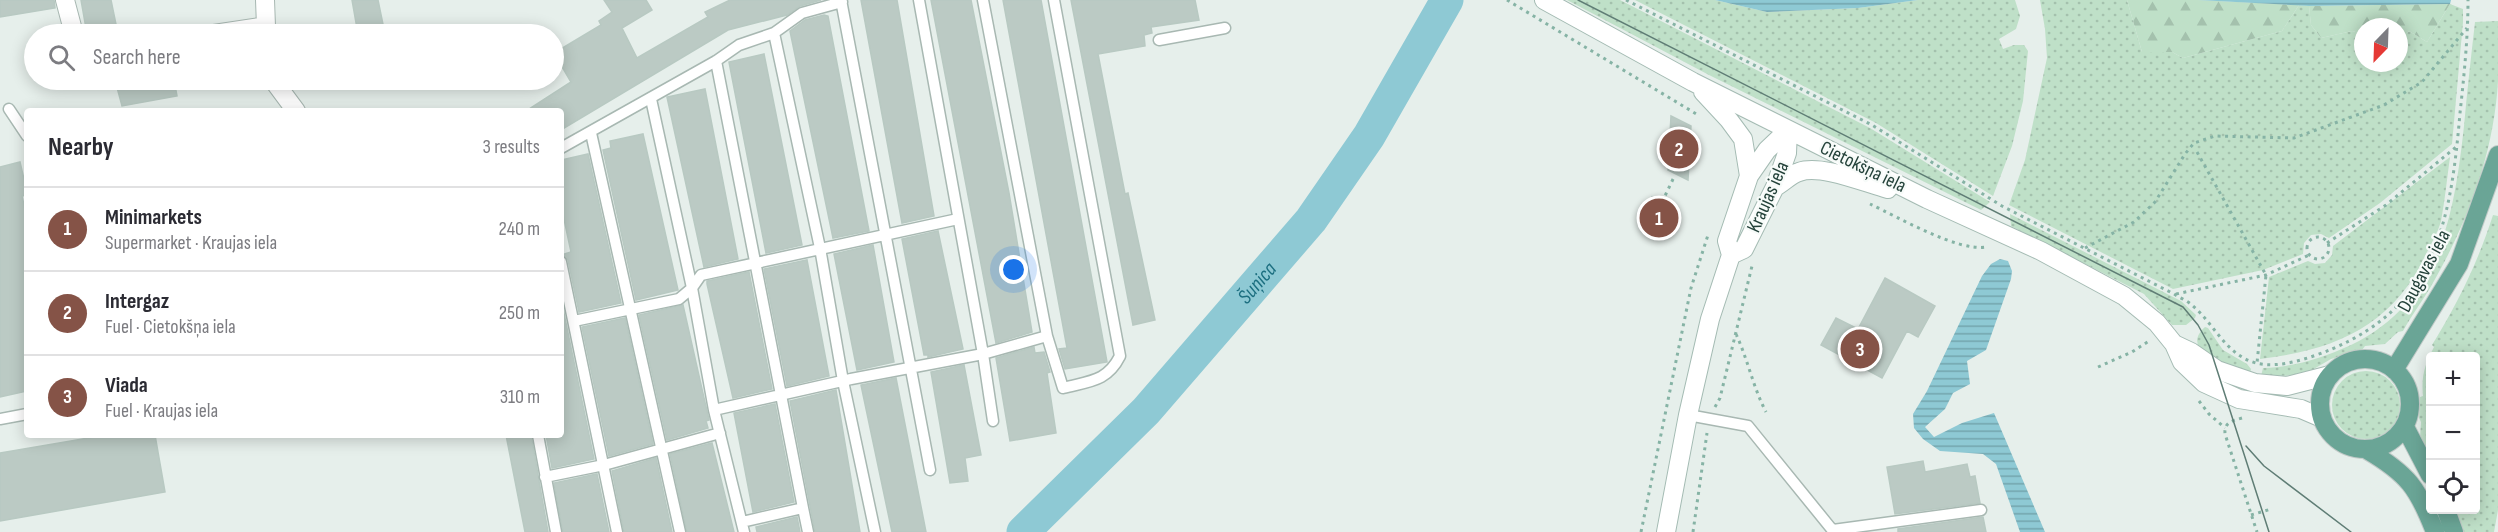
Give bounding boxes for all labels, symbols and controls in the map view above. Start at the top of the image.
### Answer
north arrow [2354,18,2408,72]
search box [24,24,564,90]
icon: search [45,41,78,74]
text: Search here [93,44,180,71]
pin: 2 [1660,126,1698,172]
text: Nearby [48,132,114,163]
text: 3 results [483,135,540,159]
street label: Cietokšņa iela [1816,136,1910,198]
street label: Kraujas iela [1742,158,1794,236]
pin: 1 [1640,196,1678,240]
text: Minimarkets [105,204,202,231]
text: 1 [64,217,71,241]
text: 240 m [499,217,540,241]
street label: Daugavas iela [2392,226,2456,316]
text: Supermarket · Kraujas iela [105,231,277,255]
your location [999,255,1028,284]
water label: Šuņica [1232,257,1282,309]
text: Intergaz [105,288,169,315]
text: 2 [63,301,72,325]
text: 250 m [499,301,540,325]
text: Fuel · Cietokšņa iela [105,315,236,339]
pin: 3 [1840,326,1880,372]
map controls [2426,352,2480,514]
button: + [2426,352,2480,406]
text: Viada [105,372,148,399]
text: 3 [63,385,72,409]
text: 310 m [500,385,540,409]
text: Fuel · Kraujas iela [105,399,218,423]
button: − [2426,406,2480,460]
button: locate [2426,460,2480,514]

